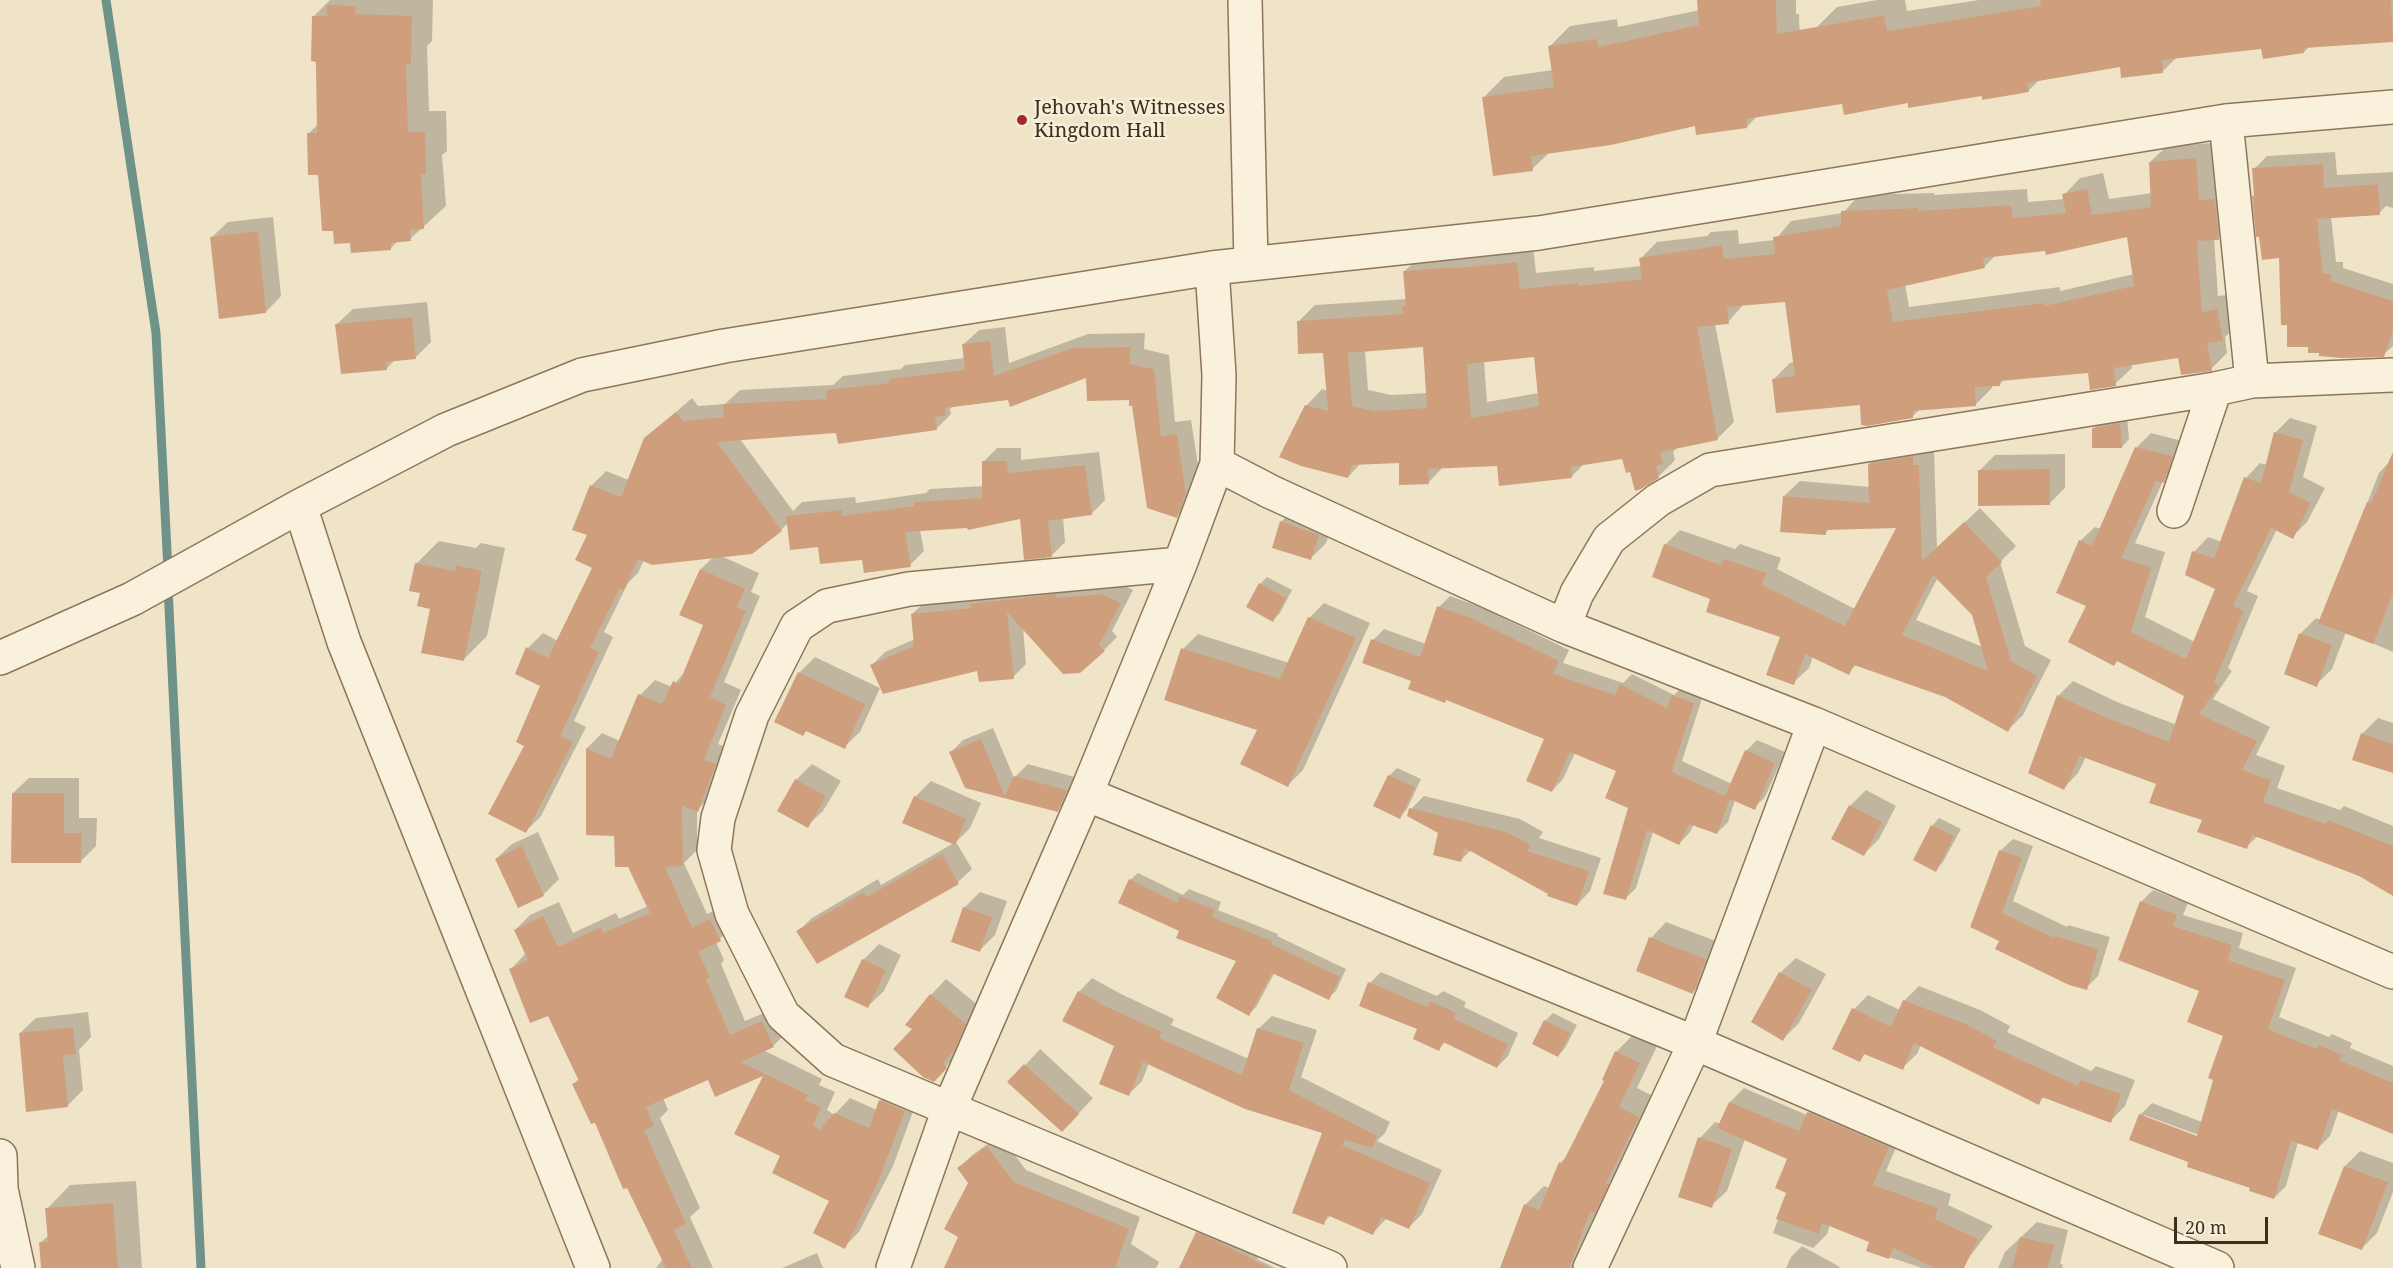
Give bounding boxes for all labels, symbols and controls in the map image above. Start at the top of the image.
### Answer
place label: Jehovah's Witnesses Kingdom Hall [1034,96,1225,143]
marker: Jehovah's Witnesses Kingdom Hall [1015,113,1029,127]
scale bar [2177,1205,2272,1243]
text: 20 m [2185,1215,2227,1239]

